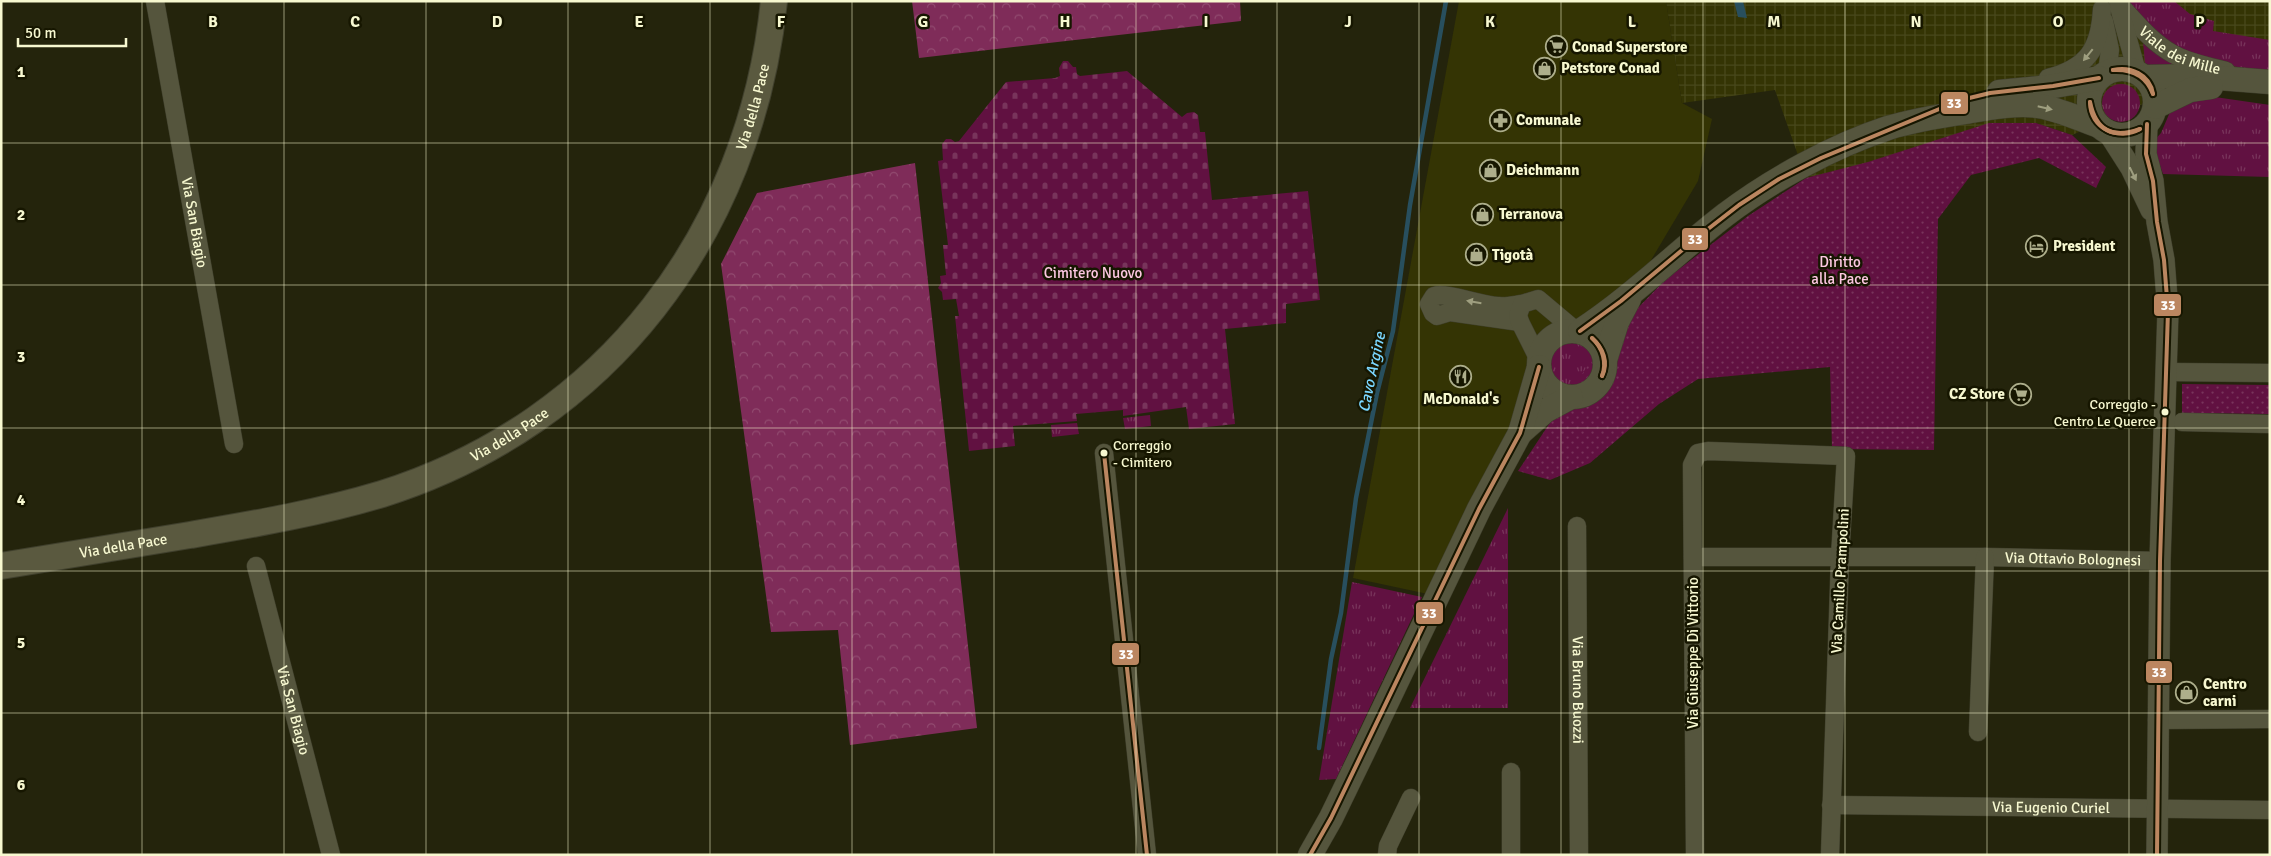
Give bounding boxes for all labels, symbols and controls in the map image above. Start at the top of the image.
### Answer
text: B [208,12,218,32]
text: C [350,12,360,32]
text: D [492,12,503,32]
text: E [634,12,644,32]
text: F [777,12,786,32]
text: G [918,12,928,32]
text: H [1060,12,1070,32]
text: I [1203,12,1209,32]
text: J [1344,12,1352,32]
text: K [1485,12,1495,32]
text: L [1628,12,1637,32]
text: M [1767,12,1781,32]
text: N [1910,12,1922,32]
text: O [2053,12,2064,32]
text: P [2195,12,2205,32]
scale bar [18,15,125,47]
street label: Viale dei Mille [2135,22,2222,78]
text: 50 m [25,24,56,42]
supermarket icon: Conad Superstore [1544,35,1568,59]
place label: Conad Superstore [1572,38,1687,56]
one-way arrow [2083,48,2094,61]
shop icon: Petstore Conad [1533,56,1557,80]
place label: Petstore Conad [1561,59,1660,77]
text: 1 [17,62,26,82]
street label: Via della Pace [732,62,773,153]
line badge: 33 [1940,91,1969,115]
text: 33 [1946,95,1962,112]
one-way arrow [2037,104,2052,112]
pharmacy icon: Comunale [1488,108,1512,132]
place label: Comunale [1516,111,1581,129]
shop icon: Deichmann [1478,158,1502,182]
place label: Deichmann [1506,161,1579,179]
one-way arrow [2129,166,2137,181]
street label: Via San Biagio [178,176,211,269]
shop icon: Terranova [1471,202,1495,226]
text: 2 [17,205,25,225]
place label: Terranova [1499,205,1563,223]
line badge: 33 [1681,227,1709,251]
text: 33 [1687,231,1703,248]
hotel icon: President [2025,234,2049,258]
place label: President [2053,237,2116,255]
shop icon: Tigotà [1464,243,1488,267]
place label: Tigotà [1492,246,1534,264]
park label: Diritto alla Pace [1811,253,1869,288]
park label: Cimitero Nuovo [1044,264,1142,282]
line badge: 33 [2153,293,2182,317]
text: 33 [2160,297,2176,314]
one-way arrow [1466,298,1481,306]
water label: Cavo Argine [1354,329,1390,414]
text: 3 [17,347,25,367]
restaurant icon: McDonald's [1449,364,1473,388]
supermarket icon: CZ Store [2009,382,2033,406]
place label: CZ Store [1949,385,2005,403]
place label: McDonald's [1423,390,1499,408]
place label: Correggio - Centro Le Querce [2054,396,2156,430]
street label: Via della Pace [467,404,552,465]
marker: Correggio - Centro Le Querce [2160,407,2170,417]
place label: Correggio - Cimitero [1113,437,1172,471]
marker: Correggio - Cimitero [1099,448,1109,458]
text: 4 [17,490,26,510]
street label: Via Camillo Prampolini [1827,508,1853,654]
street label: Via della Pace [78,530,169,562]
street label: Via Ottavio Bolognesi [2005,548,2141,570]
street label: Via Giuseppe Di Vittorio [1684,577,1702,729]
line badge: 33 [1415,601,1444,625]
text: 33 [1421,605,1437,622]
text: 5 [17,633,25,653]
street label: Via Bruno Buozzi [1569,636,1587,744]
line badge: 33 [1111,642,1140,666]
text: 33 [1118,646,1134,663]
line badge: 33 [2145,660,2173,684]
street label: Via San Biagio [273,664,314,757]
text: 33 [2151,664,2167,681]
place label: Centro carni [2203,675,2247,710]
shop icon: Centro carni [2175,681,2199,705]
text: 6 [17,775,26,795]
street label: Via Eugenio Curiel [1992,798,2110,817]

